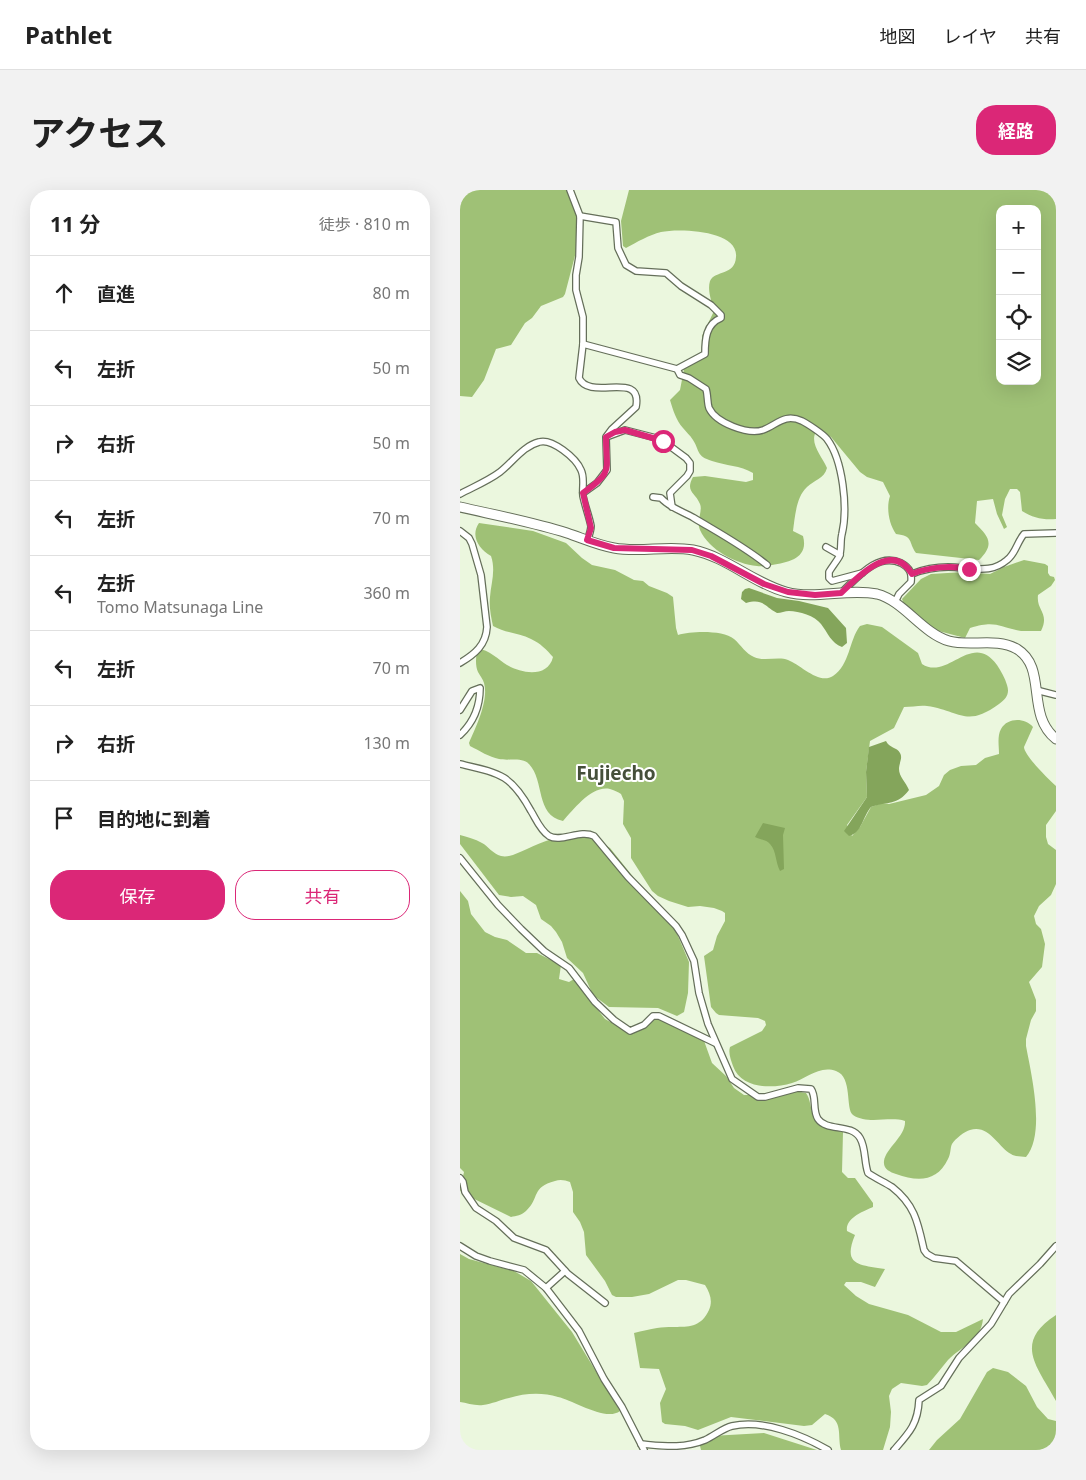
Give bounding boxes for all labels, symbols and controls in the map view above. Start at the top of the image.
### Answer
text: Pathlet [25,18,112,51]
text: 地図 [880,24,916,48]
text: レイヤ [944,24,997,48]
text: 共有 [1025,24,1061,48]
button: 経路 [976,105,1056,155]
text: アクセス [30,109,168,156]
map controls [996,205,1041,385]
button: + [996,205,1041,250]
text: 11 分 [50,210,100,238]
text: 徒歩 · 810 m [319,213,410,235]
button: − [996,250,1041,295]
icon: ahead [50,279,78,307]
text: 直進 [97,281,135,307]
text: 80 m [373,282,410,304]
button: locate [996,295,1041,340]
button: layers [996,340,1041,385]
icon: left [50,354,78,382]
text: 左折 [97,356,135,382]
text: 50 m [373,357,410,379]
icon: right [50,429,78,457]
route start [652,430,675,453]
text: 右折 [97,431,135,457]
text: 50 m [373,432,410,454]
icon: left [50,504,78,532]
text: 左折 [97,506,135,532]
text: 70 m [373,507,410,529]
route end [958,558,981,581]
text: 左折 [97,570,135,596]
icon: left [50,579,78,607]
text: 360 m [363,582,410,604]
text: Tomo Matsunaga Line [97,596,263,618]
icon: left [50,654,78,682]
text: 左折 [97,656,135,682]
text: 70 m [373,657,410,679]
icon: right [50,729,78,757]
text: 右折 [97,731,135,757]
text: 130 m [363,732,410,754]
district label: Fujiecho [576,760,656,786]
icon: arrive [50,804,78,832]
text: 目的地に到着 [97,806,211,832]
button: 保存 [50,870,225,920]
button: 共有 [235,870,410,920]

